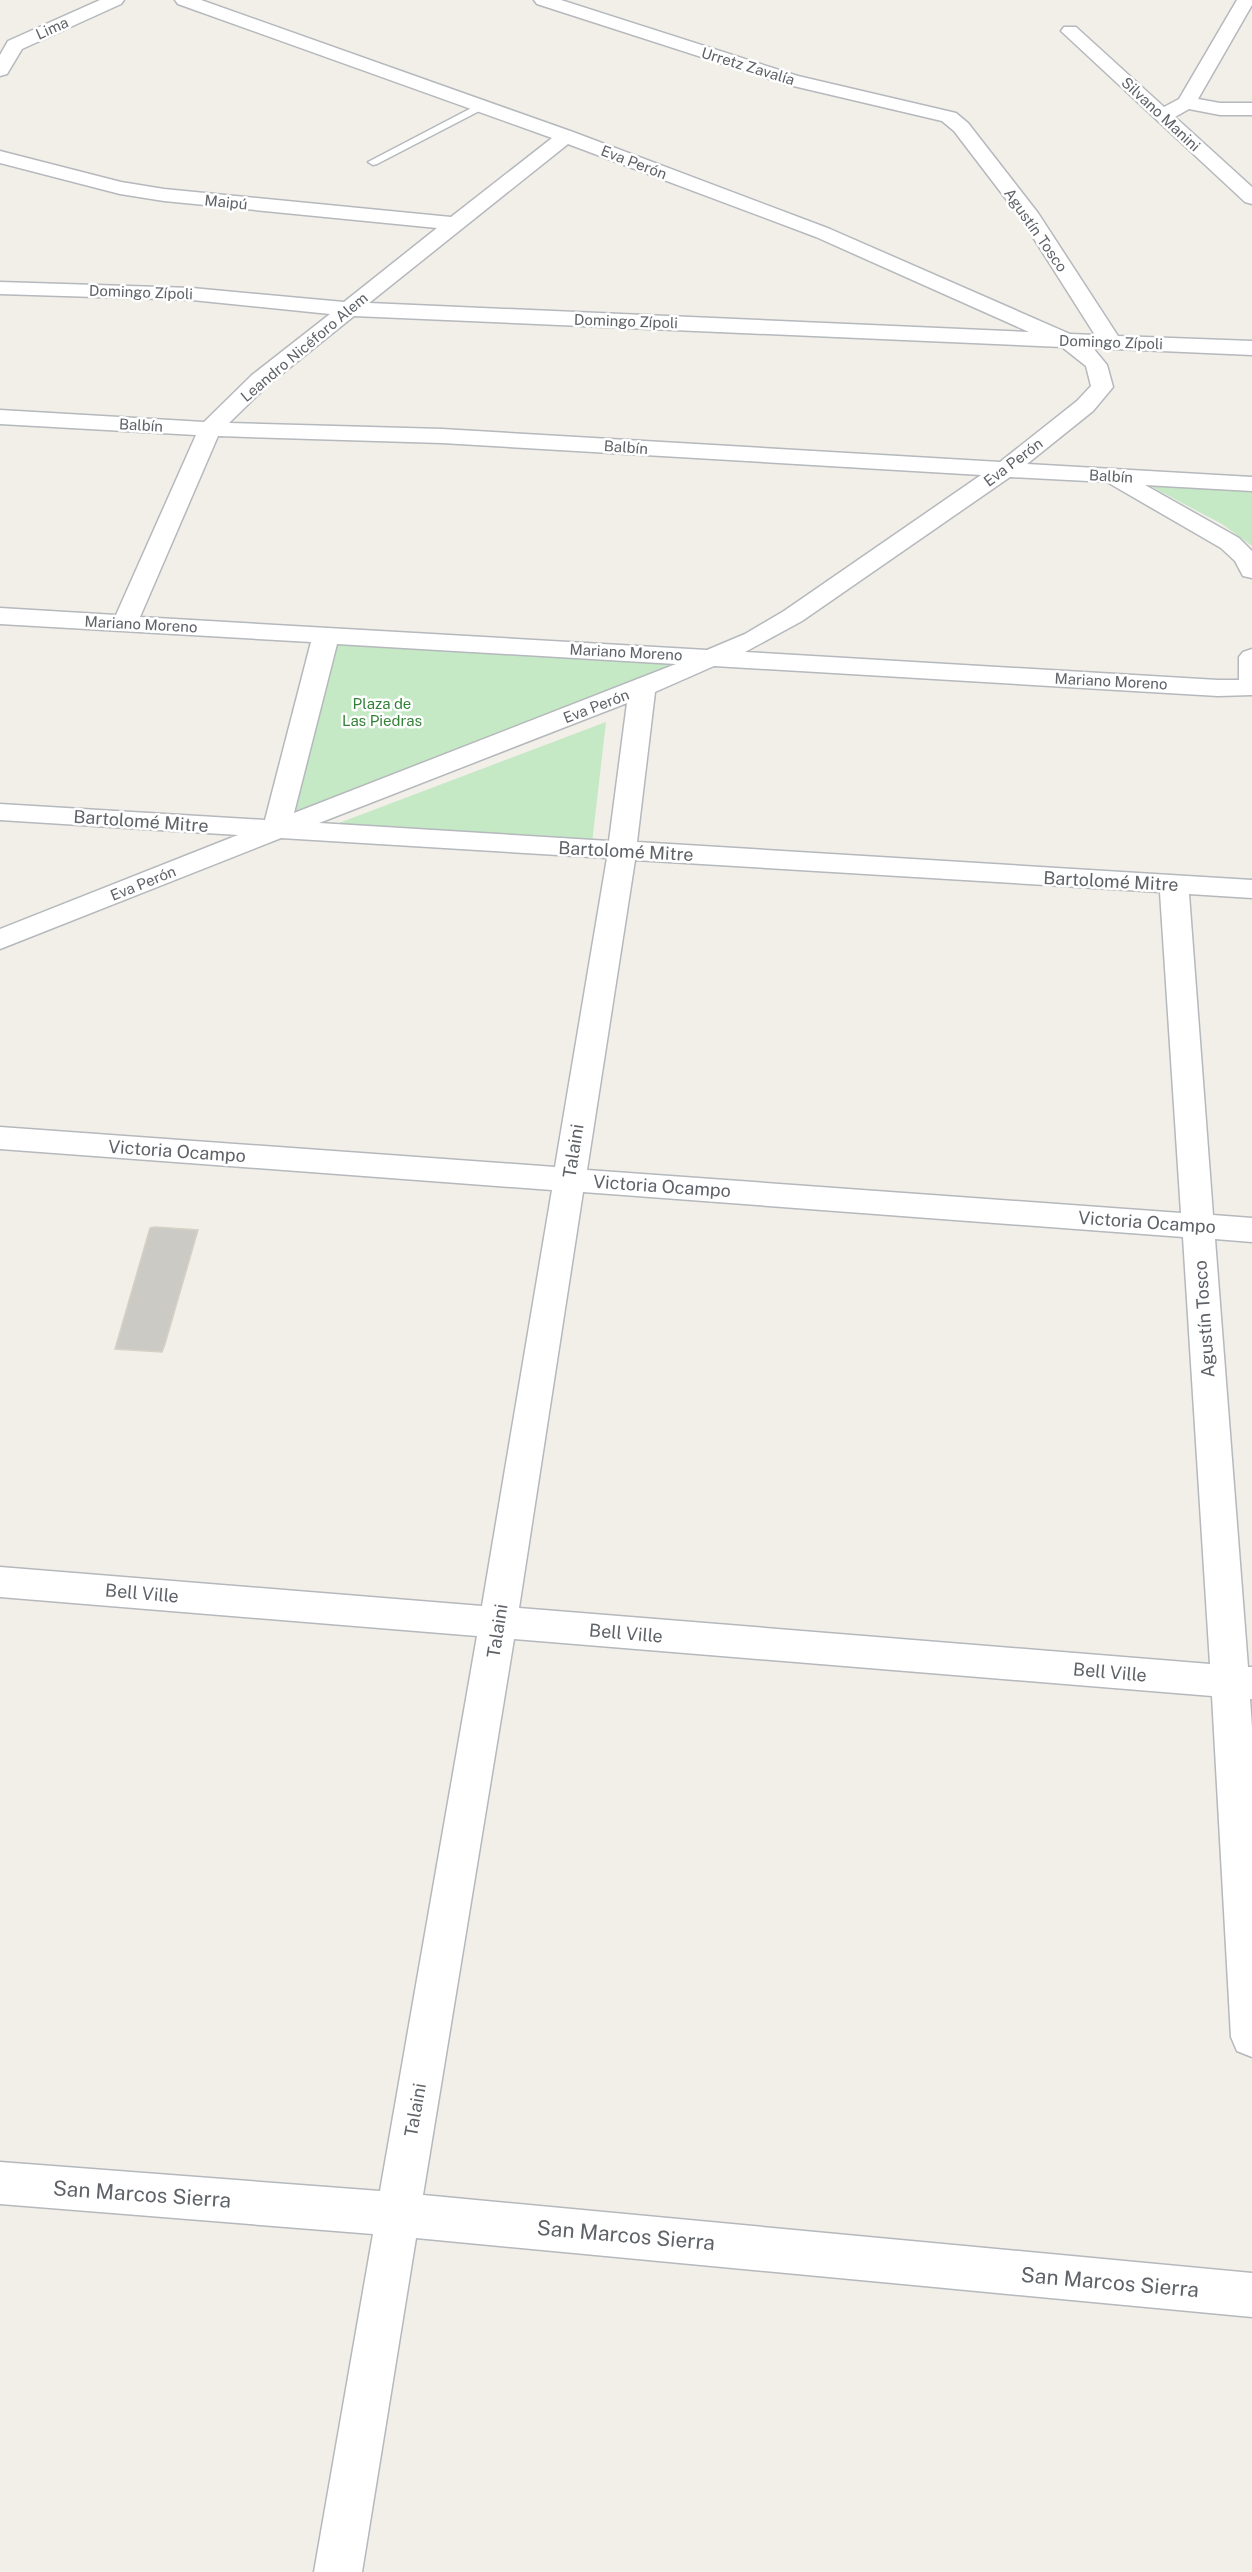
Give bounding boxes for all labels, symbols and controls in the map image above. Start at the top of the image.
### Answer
street label: Lima [33,13,71,43]
street label: Urretz Zavalía [699,44,797,88]
street label: Silvano Manini [1118,73,1204,155]
street label: Eva Perón [599,142,669,182]
street label: Agustín Tosco [1001,185,1071,275]
street label: Maipú [204,191,248,213]
street label: Domingo Zípoli [89,282,193,302]
street label: Leandro Nicéforo Alem [237,289,371,405]
street label: Domingo Zípoli [574,311,678,331]
street label: Domingo Zípoli [1059,332,1163,352]
street label: Balbín [119,415,163,435]
street label: Eva Perón [980,434,1046,490]
street label: Balbín [603,437,649,457]
street label: Balbín [1089,466,1133,486]
street label: Mariano Moreno [84,613,198,635]
street label: Mariano Moreno [569,641,683,663]
street label: Mariano Moreno [1054,670,1168,692]
street label: Eva Perón [561,686,631,726]
park label: Plaza de Las Piedras [342,695,422,729]
street label: Bartolomé Mitre [73,806,209,836]
street label: Bartolomé Mitre [558,837,694,865]
street label: Eva Perón [108,862,178,904]
street label: Bartolomé Mitre [1043,867,1179,895]
street label: Talaini [558,1123,588,1179]
street label: Victoria Ocampo [107,1136,247,1166]
street label: Victoria Ocampo [592,1171,732,1201]
street label: Victoria Ocampo [1077,1207,1217,1237]
street label: Agustín Tosco [1189,1260,1219,1378]
street label: Bell Ville [104,1579,180,1607]
street label: Talaini [482,1603,512,1659]
street label: Bell Ville [588,1619,664,1647]
street label: Bell Ville [1072,1658,1148,1686]
street label: Talaini [400,2081,430,2139]
street label: San Marcos Sierra [52,2175,232,2213]
street label: San Marcos Sierra [536,2215,716,2255]
street label: San Marcos Sierra [1020,2262,1200,2302]

